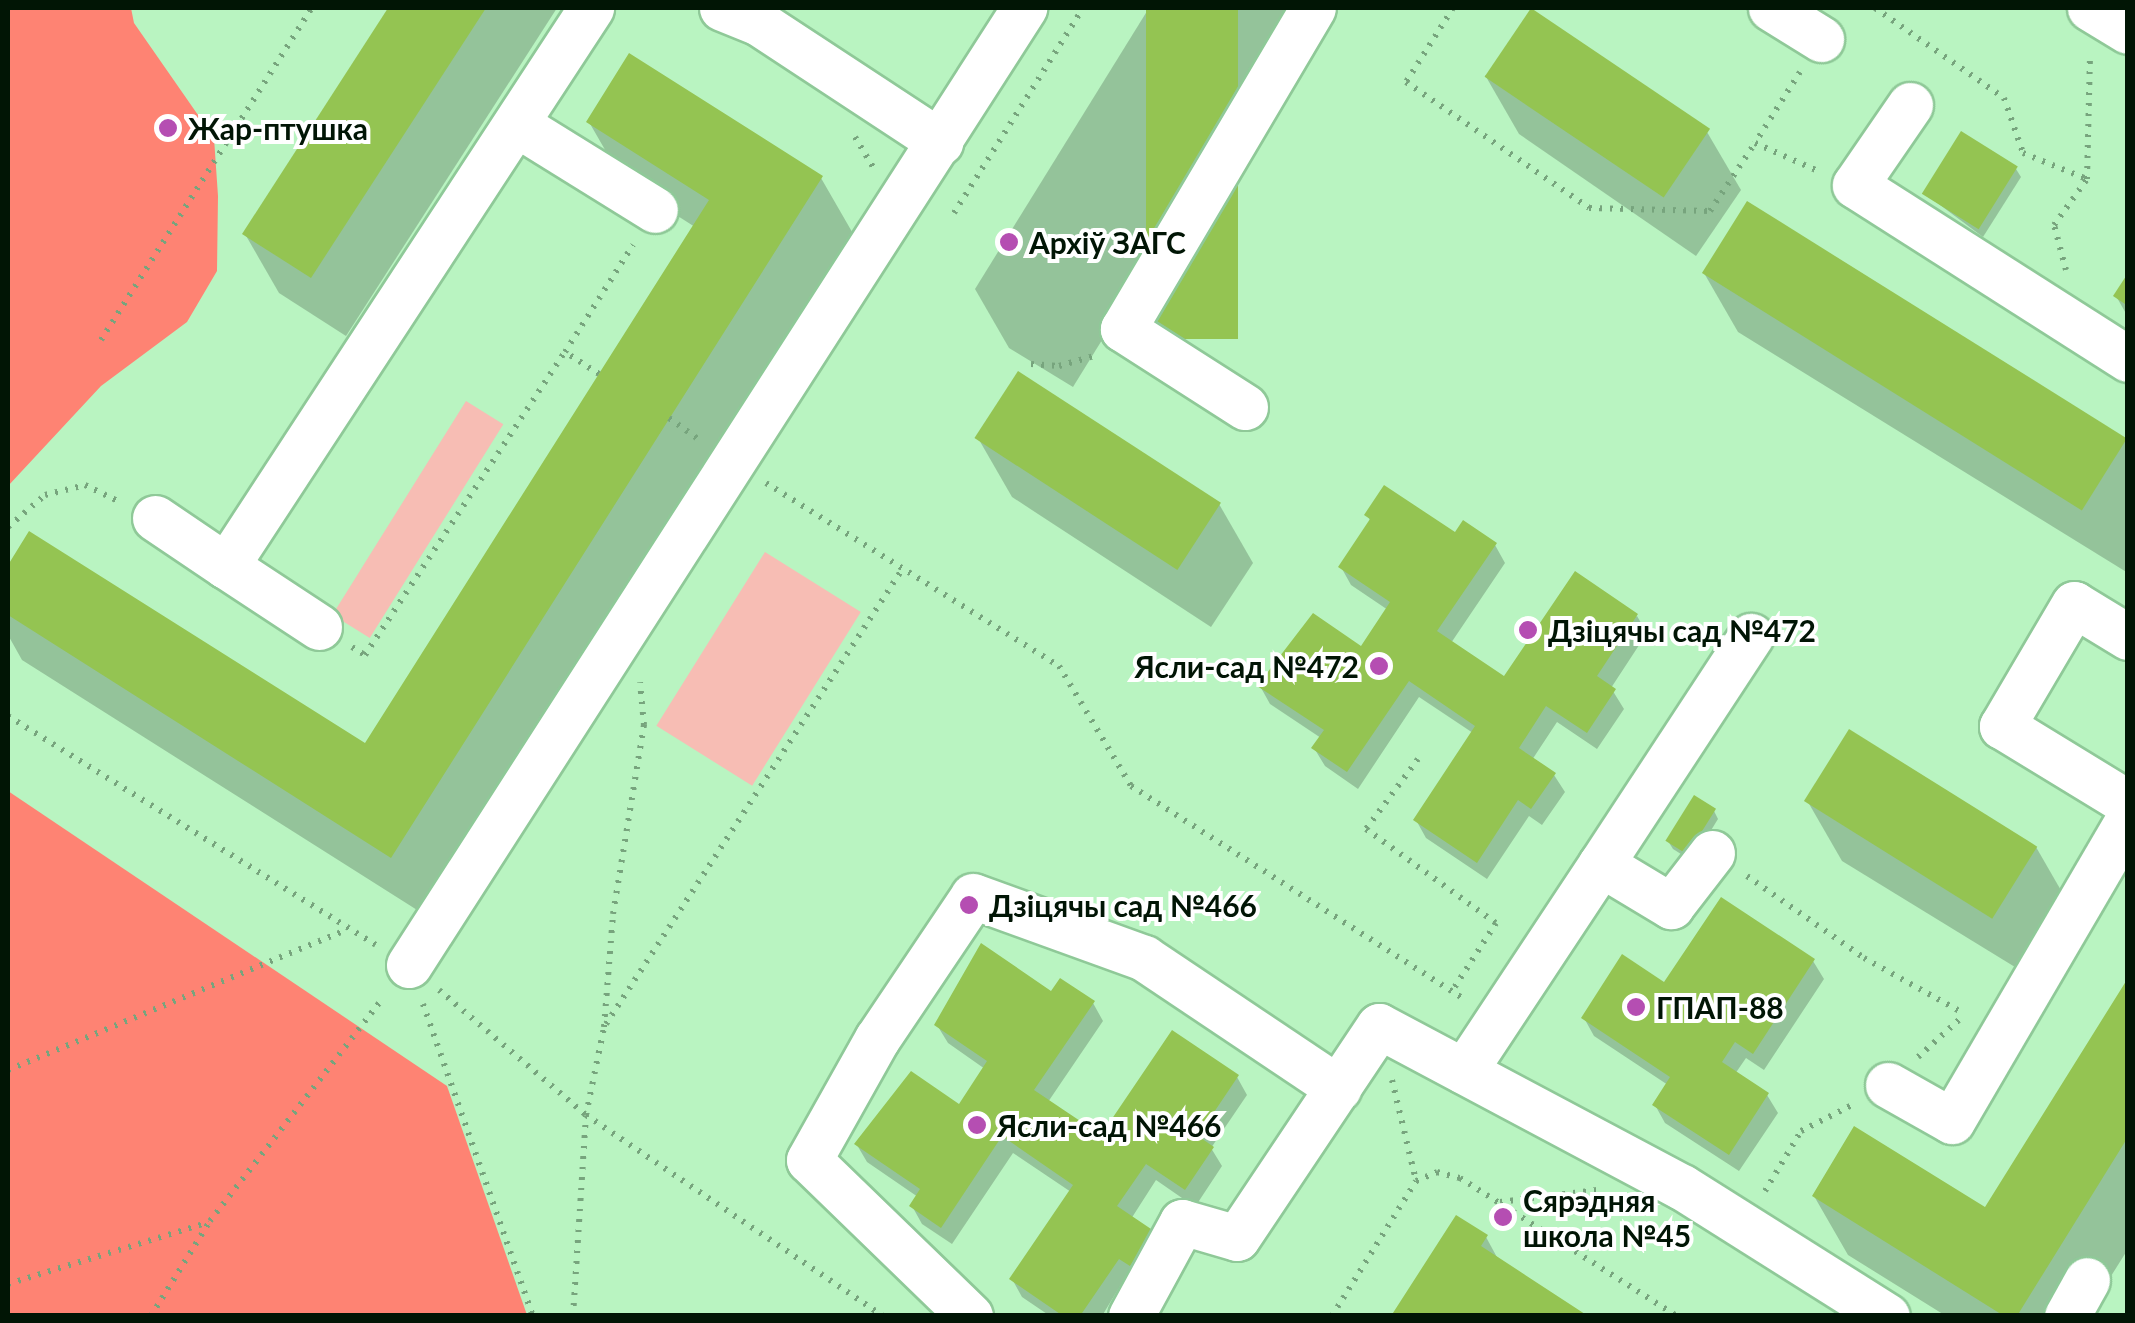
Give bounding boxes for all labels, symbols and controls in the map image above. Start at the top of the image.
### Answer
place label: Жар-птушка [188,110,368,146]
marker: Жар-птушка [157,117,179,139]
place label: Архіў ЗАГС [1029,224,1186,260]
marker: Архіў ЗАГС [998,231,1020,253]
place label: Дзіцячы сад №472 [1548,612,1816,648]
marker: Дзіцячы сад №472 [1517,619,1539,641]
place label: Ясли-сад №472 [1135,648,1359,684]
marker: Ясли-сад №472 [1368,655,1390,677]
place label: Дзіцячы сад №466 [989,887,1257,923]
marker: Дзіцячы сад №466 [958,894,980,916]
place label: ГПАП-88 [1656,989,1784,1025]
marker: ГПАП-88 [1625,996,1647,1018]
place label: Ясли-сад №466 [997,1107,1221,1143]
marker: Ясли-сад №466 [966,1114,988,1136]
place label: Сярэдняя школа №45 [1523,1182,1691,1252]
marker: Сярэдняя школа №45 [1492,1206,1514,1228]

